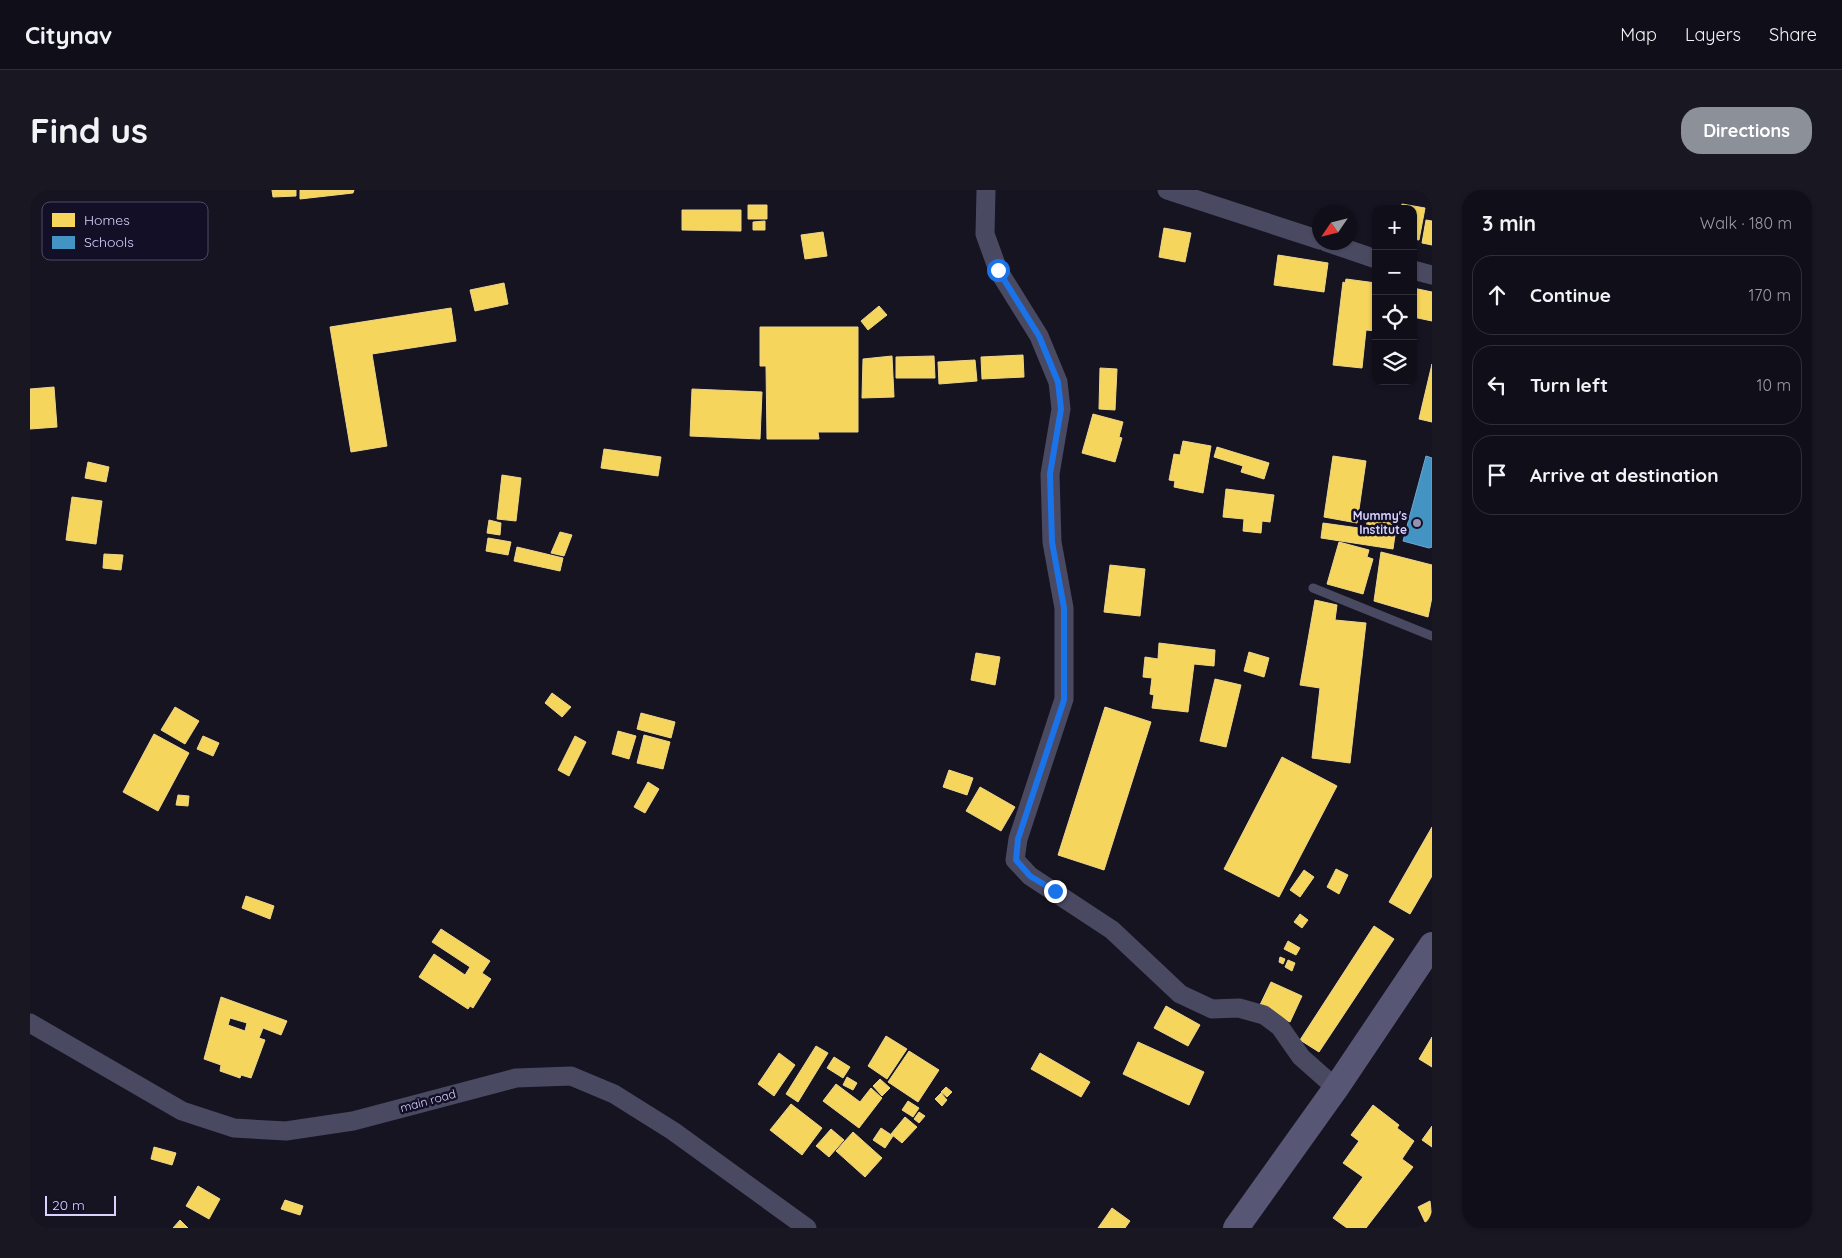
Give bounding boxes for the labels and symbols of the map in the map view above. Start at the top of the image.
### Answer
legend [42,202,208,260]
north arrow [1312,205,1357,250]
text: Homes [84,211,130,229]
text: Schools [84,233,134,251]
route start [987,259,1010,282]
place label: Mummy's Institute [1353,508,1407,537]
marker: Mummy's Institute [1411,517,1423,529]
route end [1044,880,1067,903]
street label: main road [398,1086,457,1115]
scale bar [45,1193,116,1216]

